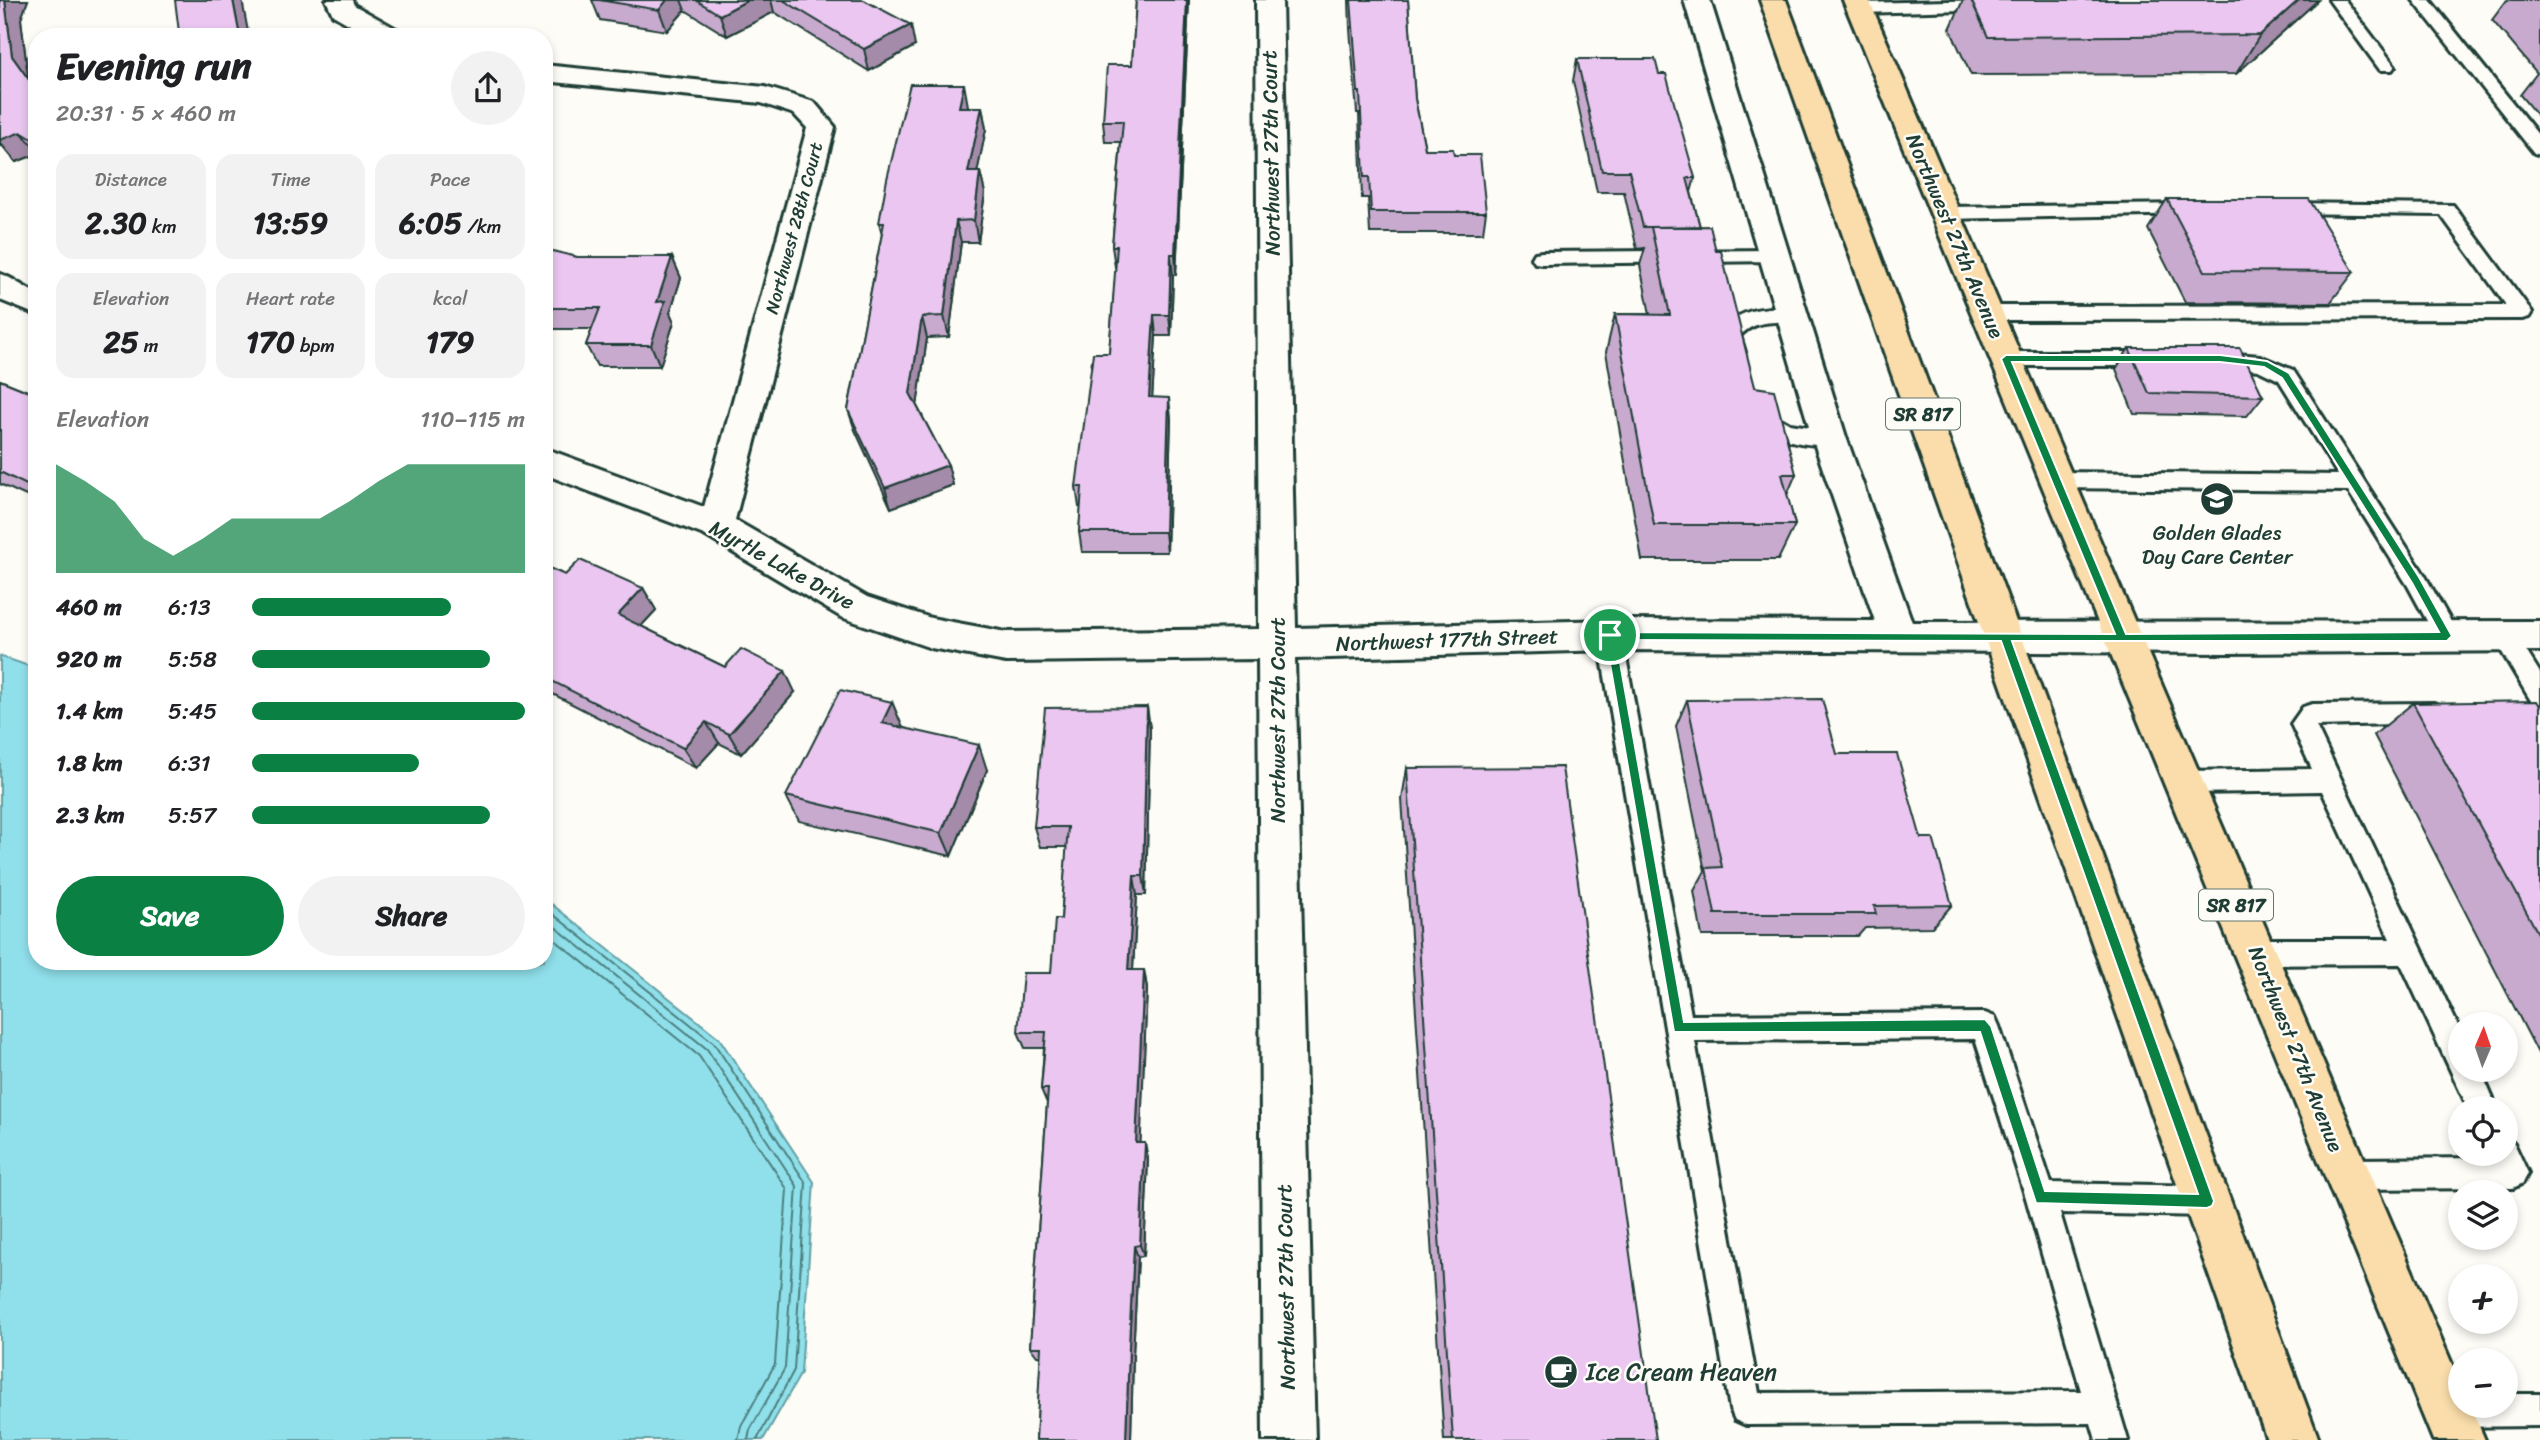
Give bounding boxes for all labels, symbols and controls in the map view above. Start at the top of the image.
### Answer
text: Evening run [56,33,252,100]
street label: Northwest 27th Court [1250,50,1292,256]
button: share [451,51,525,125]
text: 20:31 · 5 × 460 m [56,93,236,134]
street label: Northwest 27th Avenue [1895,127,2015,345]
street label: Northwest 28th Court [756,138,832,317]
text: Distance [95,163,167,196]
text: Time [270,163,311,196]
text: Pace [430,163,470,196]
text: 2.30 [85,196,147,250]
text: 13:59 [253,196,328,250]
text: 6:05 [399,196,462,250]
text: km [147,210,177,243]
text: /km [462,210,501,243]
text: Elevation [92,282,169,315]
text: Heart rate [246,282,335,315]
text: kcal [433,282,467,315]
text: 25 [103,315,139,369]
text: 170 [246,315,295,369]
text: 179 [426,315,474,369]
text: m [139,329,158,362]
text: bpm [295,329,335,362]
road number: SR 817 [1886,398,1960,430]
text: Elevation [56,399,149,440]
text: 110–115 m [420,399,525,440]
school or university icon: Golden Glades Day Care Center [2198,480,2236,518]
street label: Myrtle Lake Drive [702,509,862,621]
place label: Golden Glades Day Care Center [2142,514,2294,576]
text: 460 m [56,587,122,628]
text: 6:13 [168,587,211,628]
pin [1580,605,1640,665]
icon: arrive [1591,616,1629,654]
street label: Northwest 27th Court [1259,617,1297,823]
street label: Northwest 177th Street [1335,617,1559,663]
text: 920 m [56,639,122,680]
text: 5:58 [168,639,217,680]
text: 1.4 km [56,691,123,732]
text: 5:45 [168,691,217,732]
text: 1.8 km [56,743,123,784]
text: 6:31 [168,743,211,784]
text: 2.3 km [56,795,125,836]
text: 5:57 [168,795,216,836]
button: Save [56,876,284,956]
button: Share [298,876,525,956]
road number: SR 817 [2199,890,2273,920]
street label: Northwest 27th Avenue [2237,940,2355,1158]
north arrow [2448,1012,2518,1082]
map controls [2448,1012,2518,1418]
button: locate [2448,1096,2518,1166]
button: layers [2448,1180,2518,1250]
street label: Northwest 27th Court [1265,1184,1307,1390]
button: + [2448,1264,2518,1334]
button: − [2448,1348,2518,1418]
place label: Ice Cream Heaven [1585,1351,1777,1393]
cafe icon: Ice Cream Heaven [1542,1353,1580,1391]

